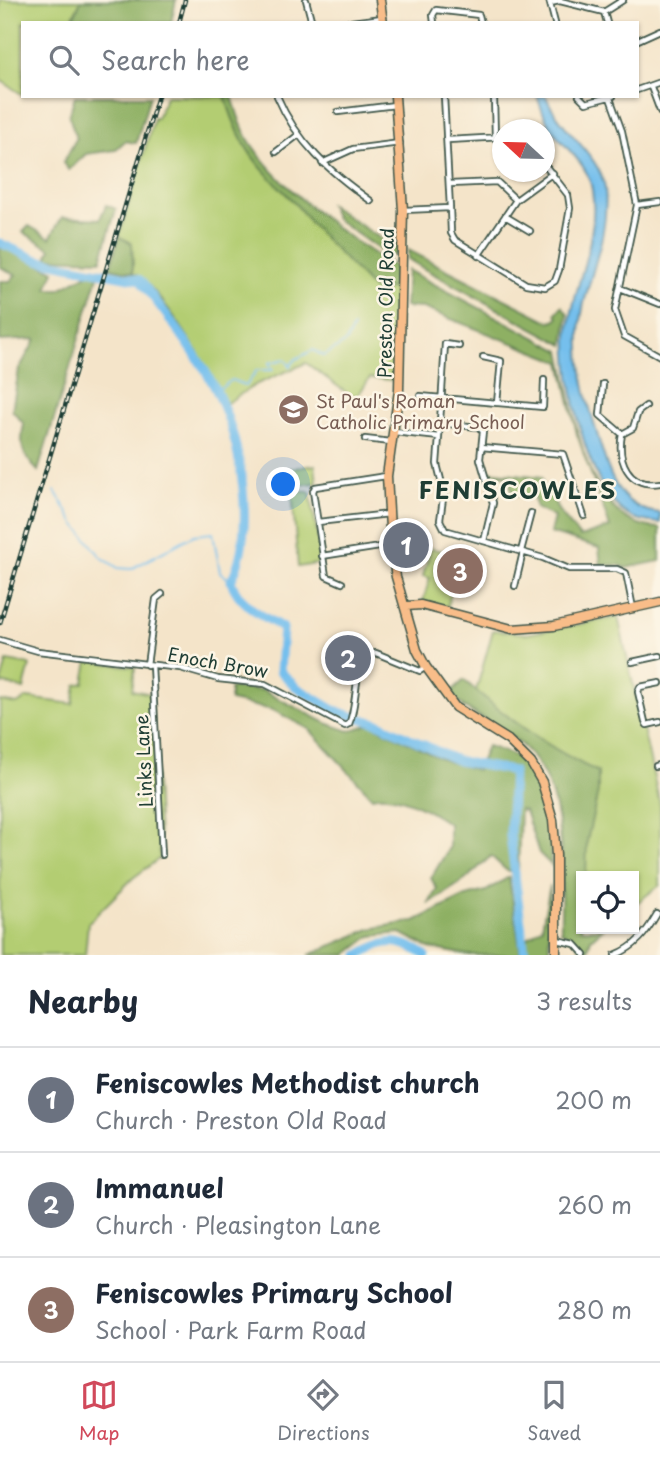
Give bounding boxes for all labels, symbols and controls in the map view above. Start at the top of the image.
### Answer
search box [21,21,639,98]
text: Search here [101,40,250,79]
icon: search [45,41,83,79]
north arrow [492,119,555,182]
street label: Preston Old Road [370,228,400,378]
place label: St Paul's Roman Catholic Primary School [316,387,525,435]
school or university icon: St Paul's Roman Catholic Primary School [276,393,310,427]
your location [266,467,300,501]
district label: FENISCOWLES [419,471,617,507]
pin: 1 [383,519,429,571]
pin: 3 [437,545,483,597]
pin: 2 [325,632,371,684]
street label: Enoch Brow [166,640,270,684]
street label: Links Lane [127,714,159,808]
map controls [576,871,639,934]
button: locate [576,871,639,934]
text: Nearby [28,978,138,1023]
text: 3 results [536,983,632,1018]
text: Feniscowles Methodist church [95,1063,480,1102]
text: 1 [46,1082,57,1117]
text: 200 m [555,1082,632,1117]
text: Church · Preston Old Road [95,1102,387,1137]
text: Immanuel [95,1168,224,1207]
text: 2 [43,1187,59,1222]
text: 260 m [557,1187,632,1222]
text: Church · Pleasington Lane [95,1207,381,1242]
text: Feniscowles Primary School [95,1273,453,1312]
text: 3 [43,1292,59,1327]
text: 280 m [557,1292,632,1327]
text: School · Park Farm Road [95,1312,367,1347]
tab: Map [79,1376,119,1446]
tab: Directions [277,1376,370,1446]
tab: Saved [527,1376,581,1446]

